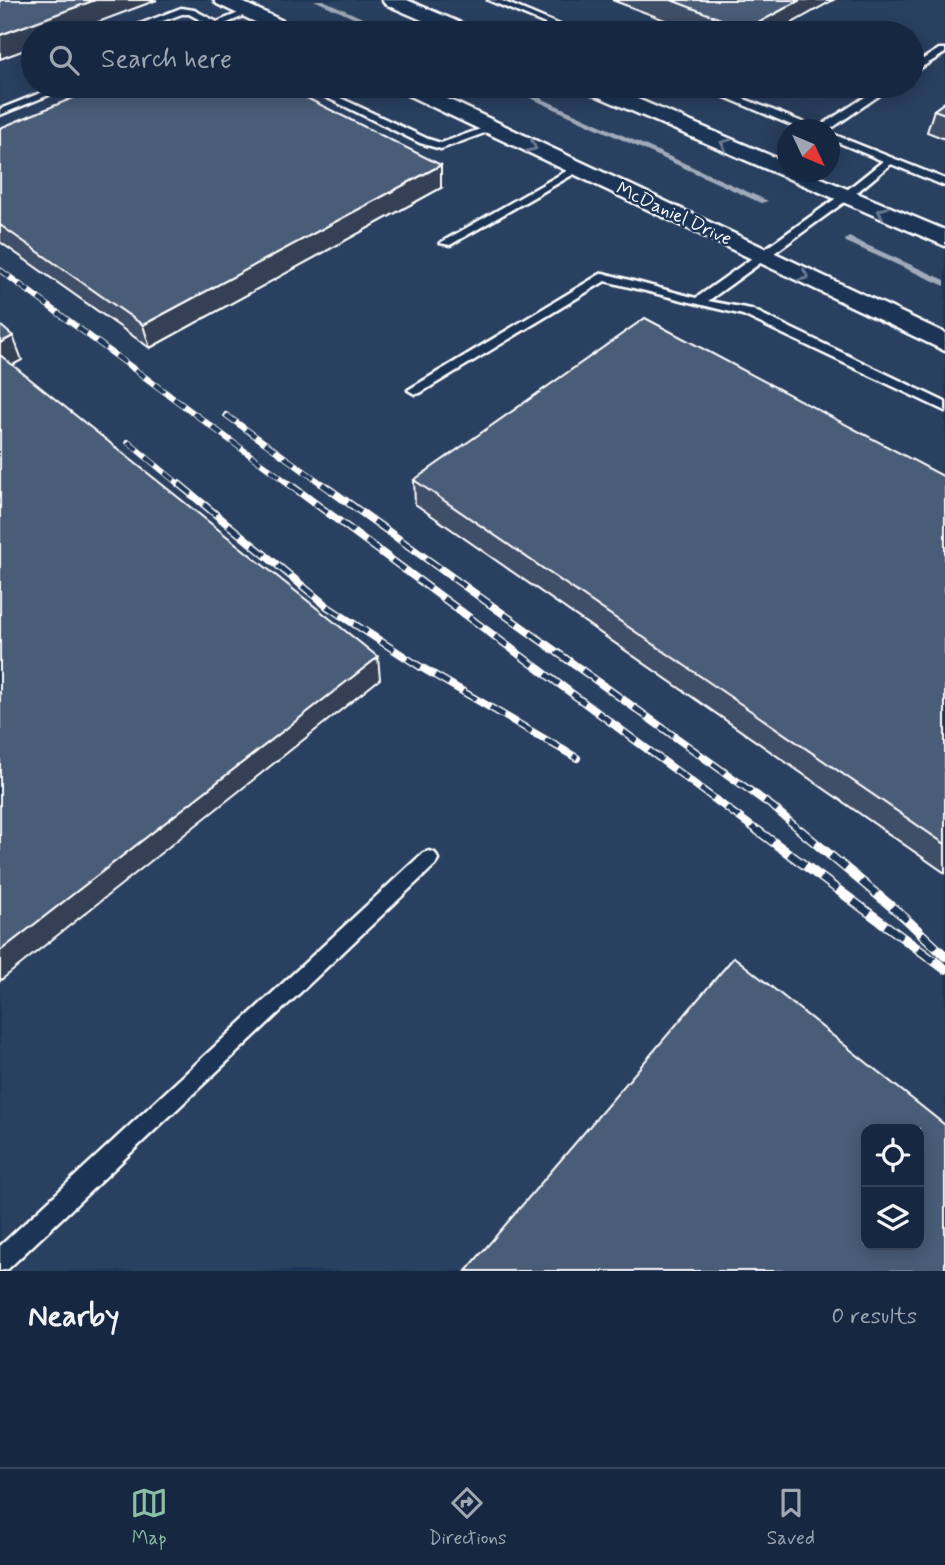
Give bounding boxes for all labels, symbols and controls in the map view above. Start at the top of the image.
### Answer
search box [21,21,924,98]
icon: search [45,41,83,79]
text: Search here [101,43,232,77]
north arrow [777,119,840,182]
one-way arrow [525,138,537,152]
one-way arrow [720,138,732,152]
street label: McDaniel Drive [612,176,736,252]
one-way arrow [877,206,890,220]
one-way arrow [797,267,809,281]
map controls [861,1124,924,1250]
button: locate [861,1124,924,1187]
button: layers [861,1187,924,1250]
text: Nearby [28,1297,119,1336]
text: 0 results [831,1302,917,1332]
tab: Map [130,1484,168,1551]
tab: Directions [428,1484,507,1551]
tab: Saved [767,1484,815,1551]

